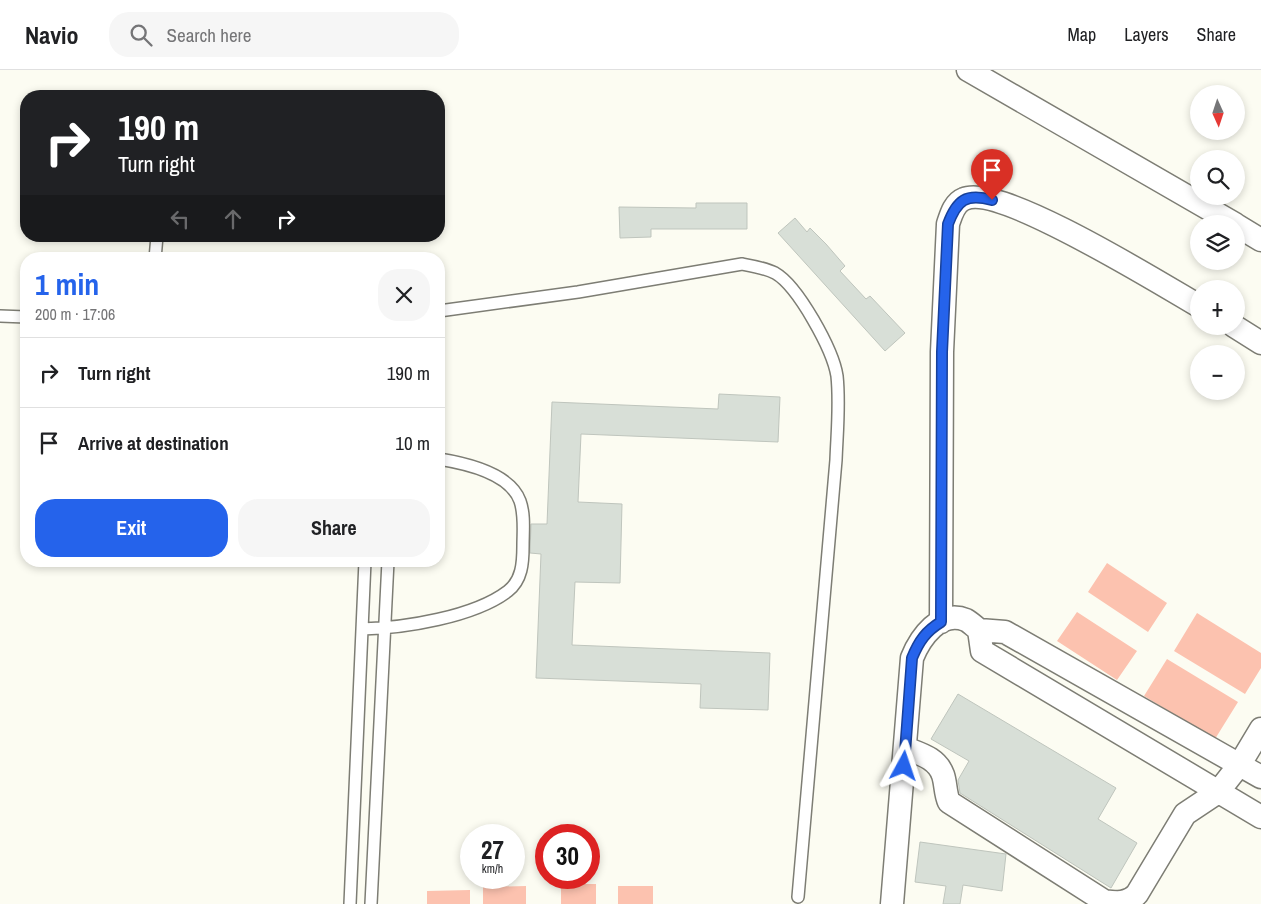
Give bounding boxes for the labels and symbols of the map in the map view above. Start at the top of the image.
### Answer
north arrow [1190,85,1245,140]
pin [971,149,1013,200]
position arrow [877,739,929,791]
speed limit sign: 30 [535,824,600,889]

